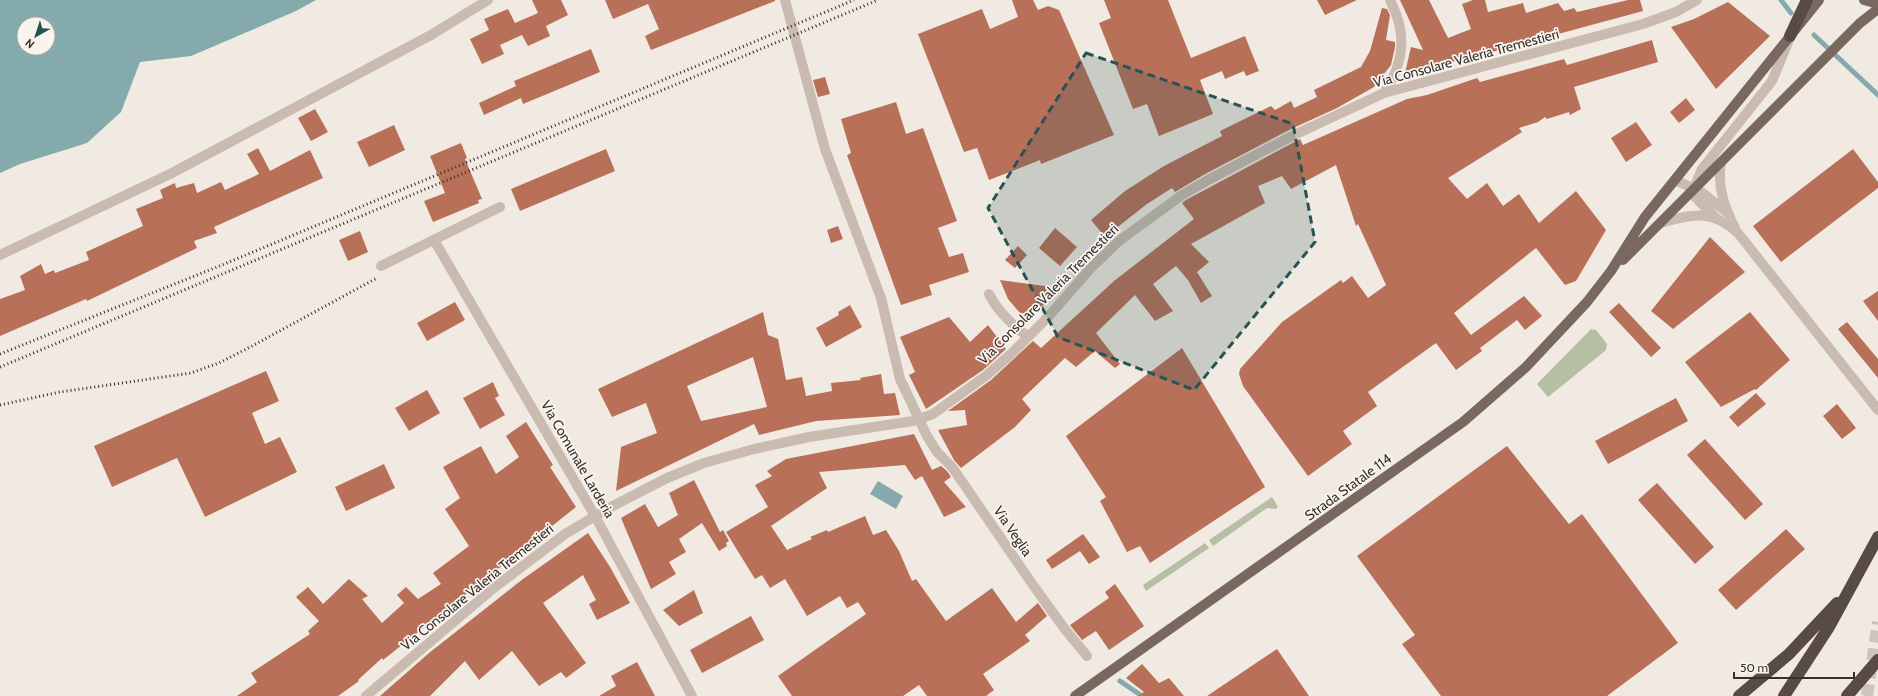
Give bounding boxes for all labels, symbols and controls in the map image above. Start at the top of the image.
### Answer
north arrow [16,16,56,56]
street label: Via Consolare Valeria Tremestieri [1371,25,1561,91]
text: N [22,36,37,52]
street label: Via Consolare Valeria Tremestieri [974,220,1122,368]
street label: Via Comunale Larderia [537,397,619,521]
street label: Strada Statale 114 [1301,449,1395,525]
street label: Via Veglia [990,502,1037,560]
street label: Via Consolare Valeria Tremestieri [397,520,557,654]
scale bar [1734,654,1854,680]
text: 50 m [1740,660,1768,675]

